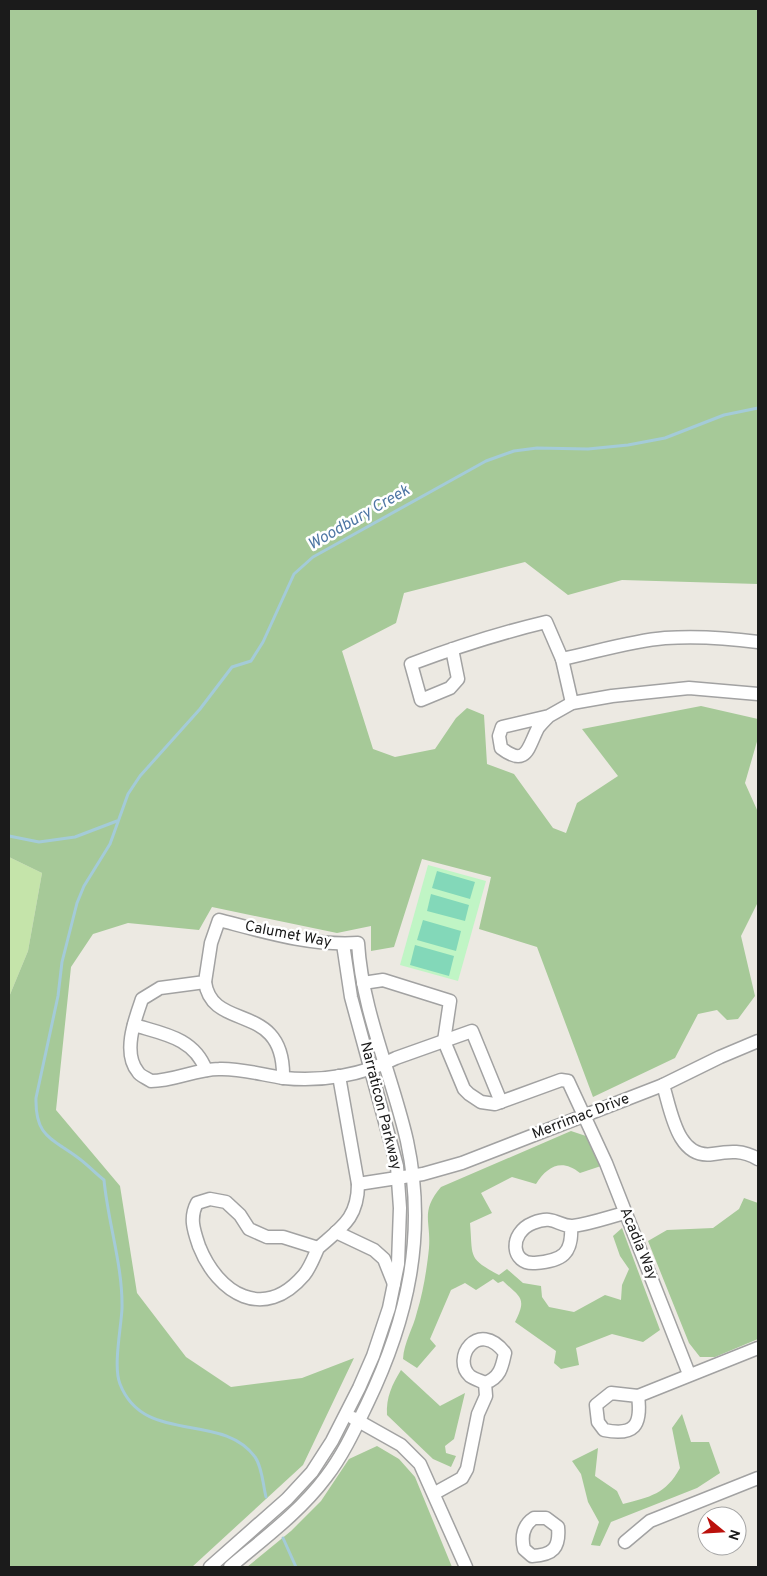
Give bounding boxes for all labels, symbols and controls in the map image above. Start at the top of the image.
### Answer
water label: Woodbury Creek [305,480,414,555]
street label: Calumet Way [243,917,333,953]
street label: Narraticon Parkway [355,1040,405,1172]
street label: Merrimac Drive [529,1090,633,1144]
street label: Acadia Way [615,1205,661,1283]
north arrow [697,1506,747,1556]
text: N [723,1527,743,1542]

